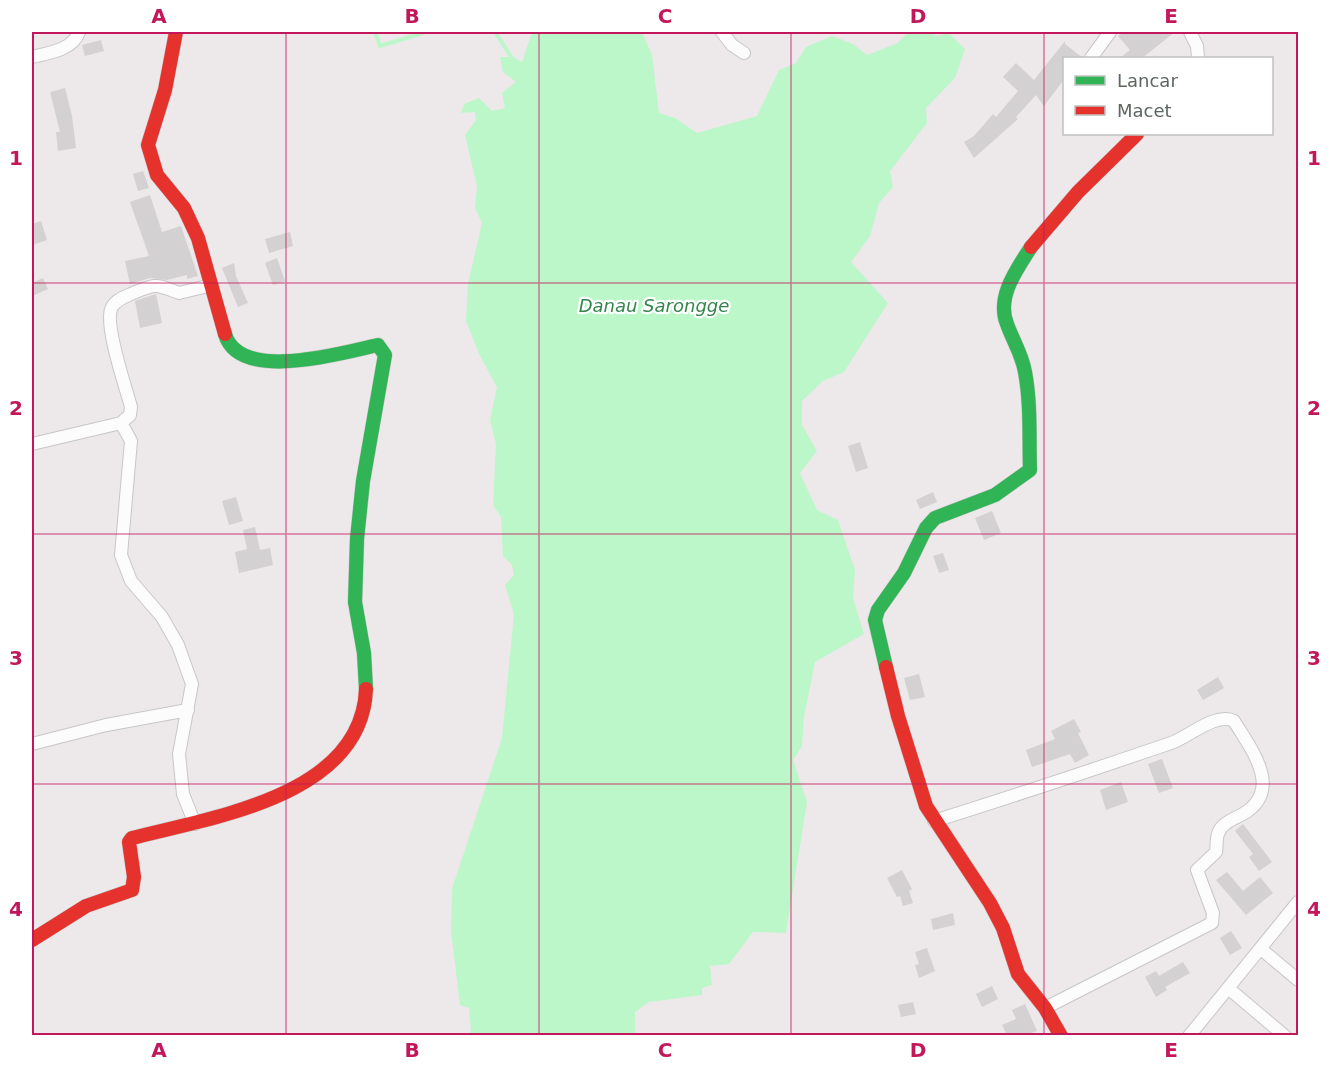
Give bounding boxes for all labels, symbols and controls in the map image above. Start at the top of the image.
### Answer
text: A [151,4,167,28]
text: B [404,4,420,28]
text: C [658,4,672,28]
text: D [910,4,926,28]
text: E [1164,4,1178,28]
legend [1063,57,1273,135]
text: Lancar [1117,70,1178,91]
text: Macet [1117,100,1172,121]
text: 1 [9,146,23,170]
text: 1 [1307,146,1321,170]
water label: Danau Sarongge [579,295,729,316]
text: 2 [9,396,23,420]
text: 2 [1307,396,1321,420]
text: 3 [9,646,23,670]
text: 3 [1307,646,1321,670]
text: 4 [9,897,23,921]
text: 4 [1307,897,1321,921]
text: A [151,1038,167,1062]
text: B [404,1038,420,1062]
text: C [658,1038,672,1062]
text: D [910,1038,926,1062]
text: E [1164,1038,1178,1062]

